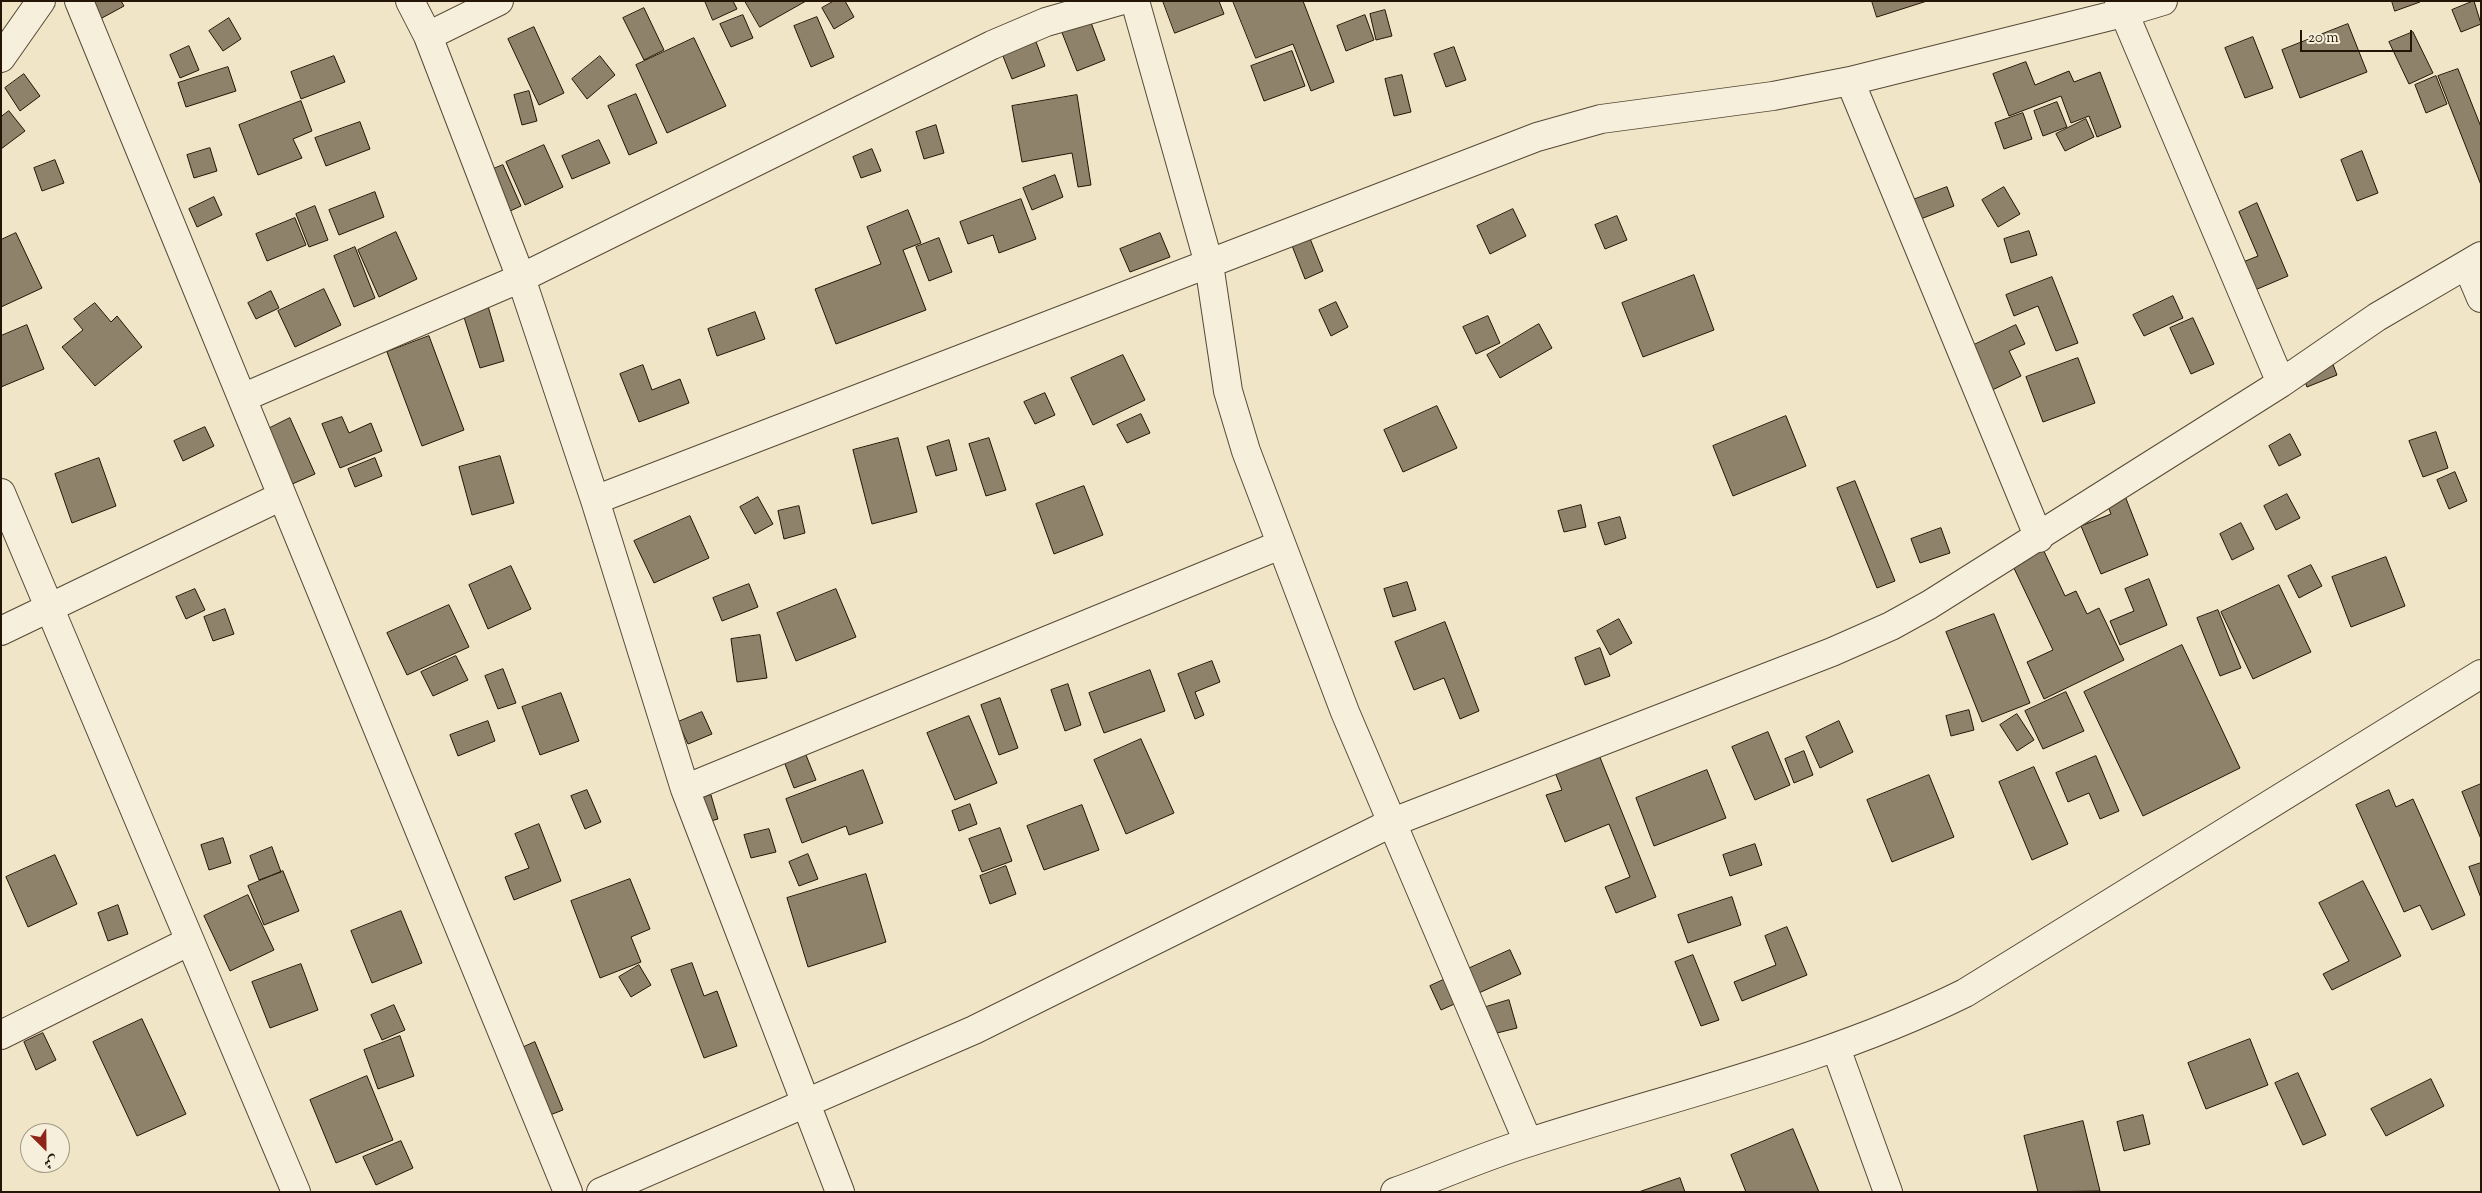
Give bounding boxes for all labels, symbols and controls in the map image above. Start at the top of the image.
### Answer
scale bar [2302,20,2414,52]
text: 20 m [2308,28,2339,49]
north arrow [20,1123,70,1173]
text: ش [40,1149,61,1173]

